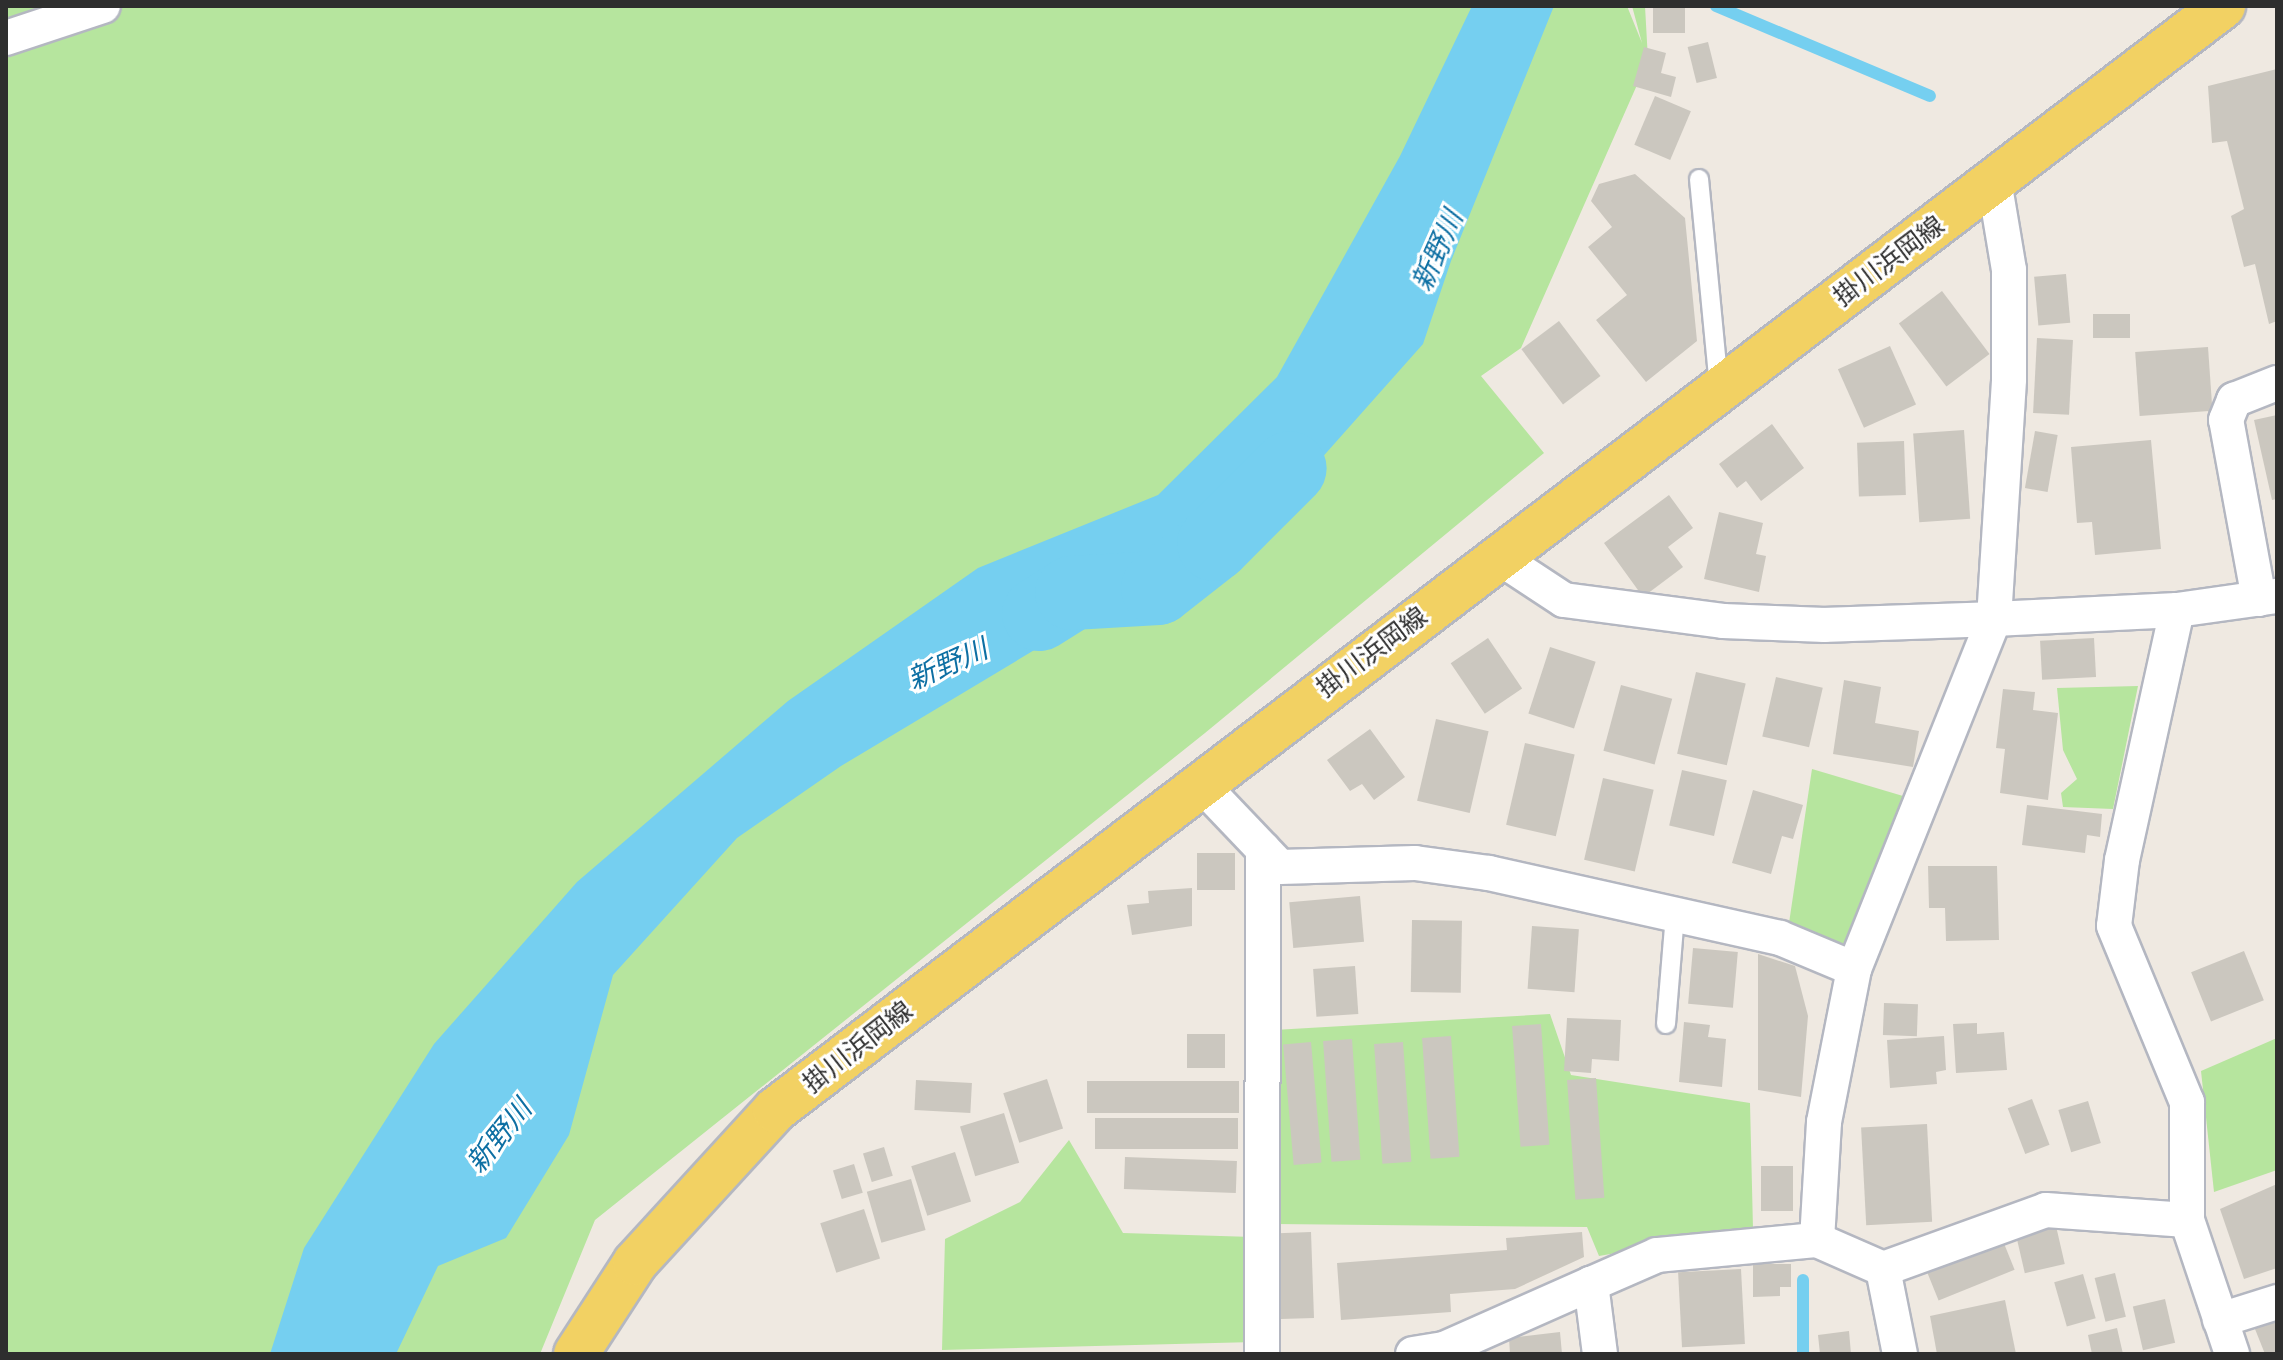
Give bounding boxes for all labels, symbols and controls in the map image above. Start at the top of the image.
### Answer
water label: 新野川 [1404,205,1468,295]
street label: 掛川浜岡線 [1827,208,1949,312]
street label: 掛川浜岡線 [1310,599,1432,703]
water label: 新野川 [902,631,992,695]
street label: 掛川浜岡線 [796,994,918,1098]
water label: 新野川 [459,1092,537,1178]

